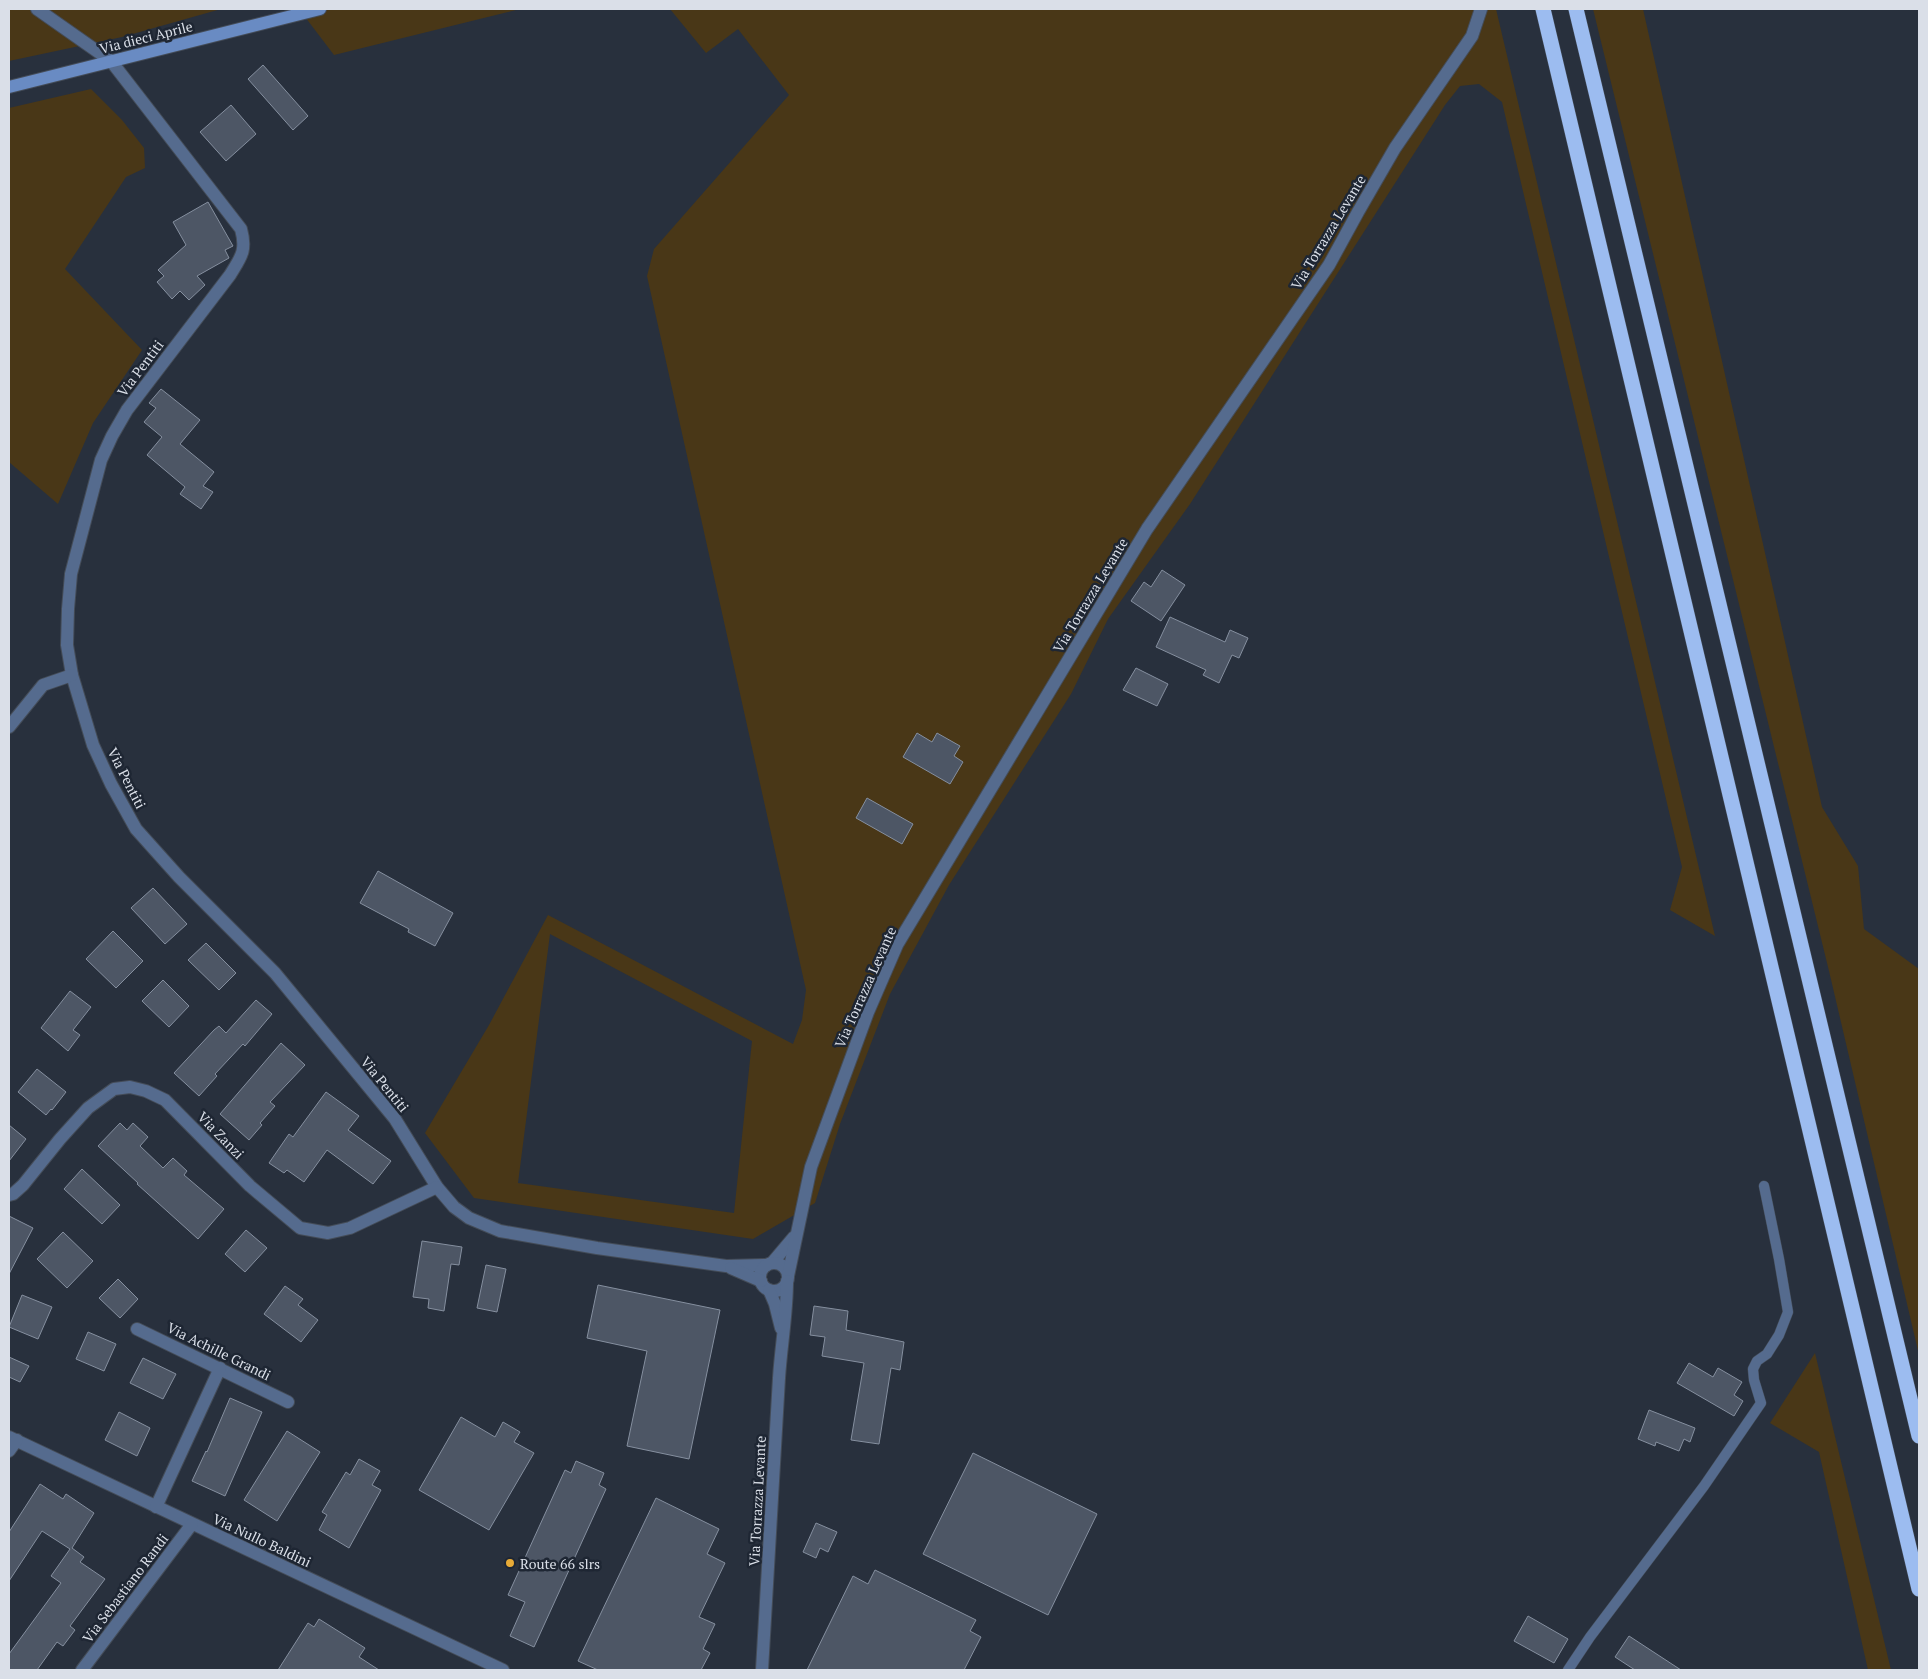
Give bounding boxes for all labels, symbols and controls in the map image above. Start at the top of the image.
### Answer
street label: Via dieci Aprile [97,16,195,58]
street label: Via Torrazza Levante [1286,171,1370,293]
street label: Via Pentiti [112,336,168,400]
street label: Via Torrazza Levante [1048,534,1132,656]
street label: Via Pentiti [103,744,151,812]
street label: Via Torrazza Levante [830,923,900,1051]
street label: Via Pentiti [357,1052,413,1116]
street label: Via Zanzi [194,1107,248,1163]
street label: Via Achille Grandi [164,1318,274,1384]
street label: Via Torrazza Levante [744,1435,770,1567]
street label: Via Nullo Baldini [210,1509,314,1571]
street label: Via Sebastiano Randi [78,1530,172,1646]
place label: Route 66 slrs [520,1554,600,1573]
marker: Route 66 slrs [504,1557,516,1569]

